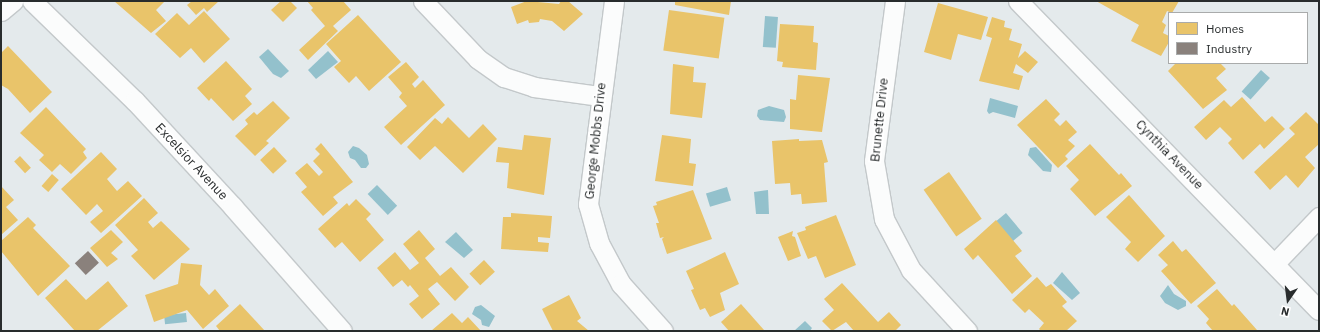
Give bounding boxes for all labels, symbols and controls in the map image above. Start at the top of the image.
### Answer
legend [1168,12,1308,64]
text: Homes [1206,21,1244,36]
text: Industry [1206,41,1252,56]
street label: Brunette Drive [868,77,892,163]
street label: George Mobbs Drive [582,82,610,200]
street label: Cynthia Avenue [1132,117,1206,193]
street label: Excelsior Avenue [151,120,231,204]
north arrow [1268,280,1308,320]
text: N [1280,304,1291,319]

